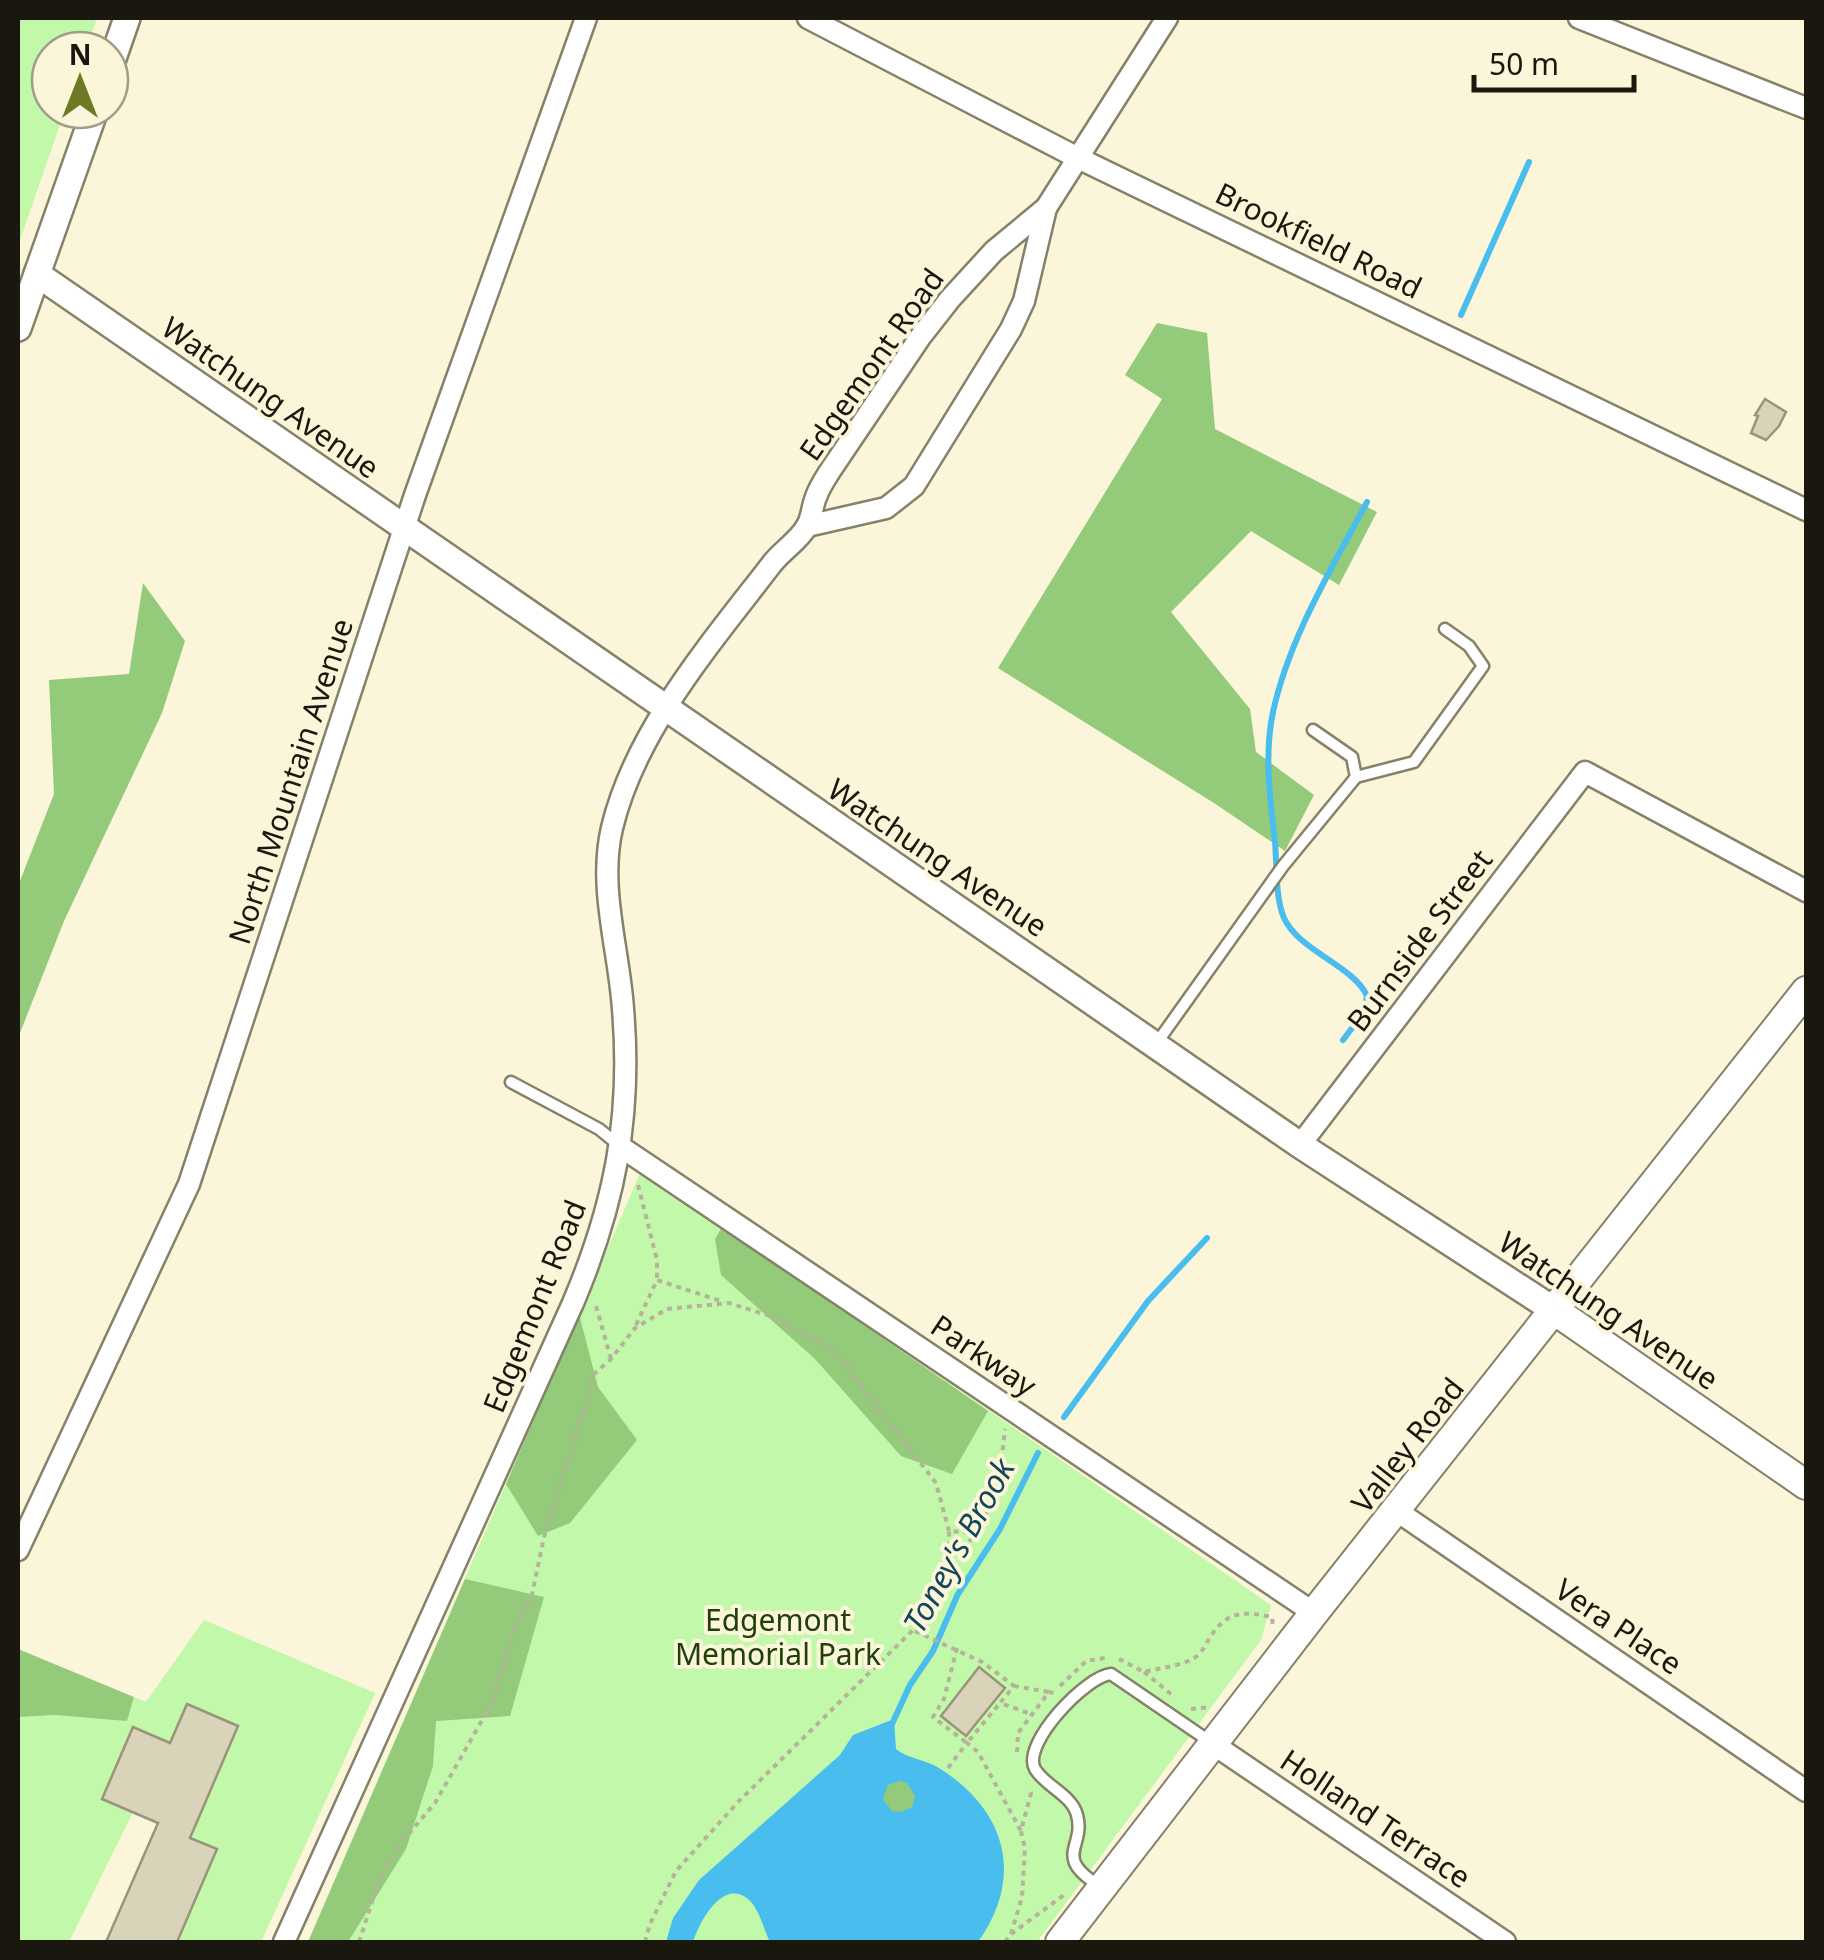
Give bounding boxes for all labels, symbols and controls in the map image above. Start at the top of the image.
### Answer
north arrow [30,30,130,130]
scale bar [1474,30,1634,92]
text: N [69,35,91,73]
text: 50 m [1489,43,1559,84]
street label: Brookfield Road [1209,172,1429,308]
street label: Edgemont Road [789,260,953,468]
street label: Watchung Avenue [154,307,388,487]
street label: North Mountain Avenue [218,613,362,949]
street label: Watchung Avenue [820,768,1056,946]
street label: Burnside Street [1337,840,1501,1039]
street label: Edgemont Road [473,1194,595,1418]
street label: Watchung Avenue [1491,1221,1727,1399]
street label: Parkway [923,1305,1045,1406]
street label: Valley Road [1341,1369,1473,1521]
water label: Toney's Brook [892,1449,1024,1640]
street label: Vera Place [1548,1569,1690,1683]
park label: Edgemont Memorial Park [675,1599,881,1674]
street label: Holland Terrace [1273,1739,1479,1897]

